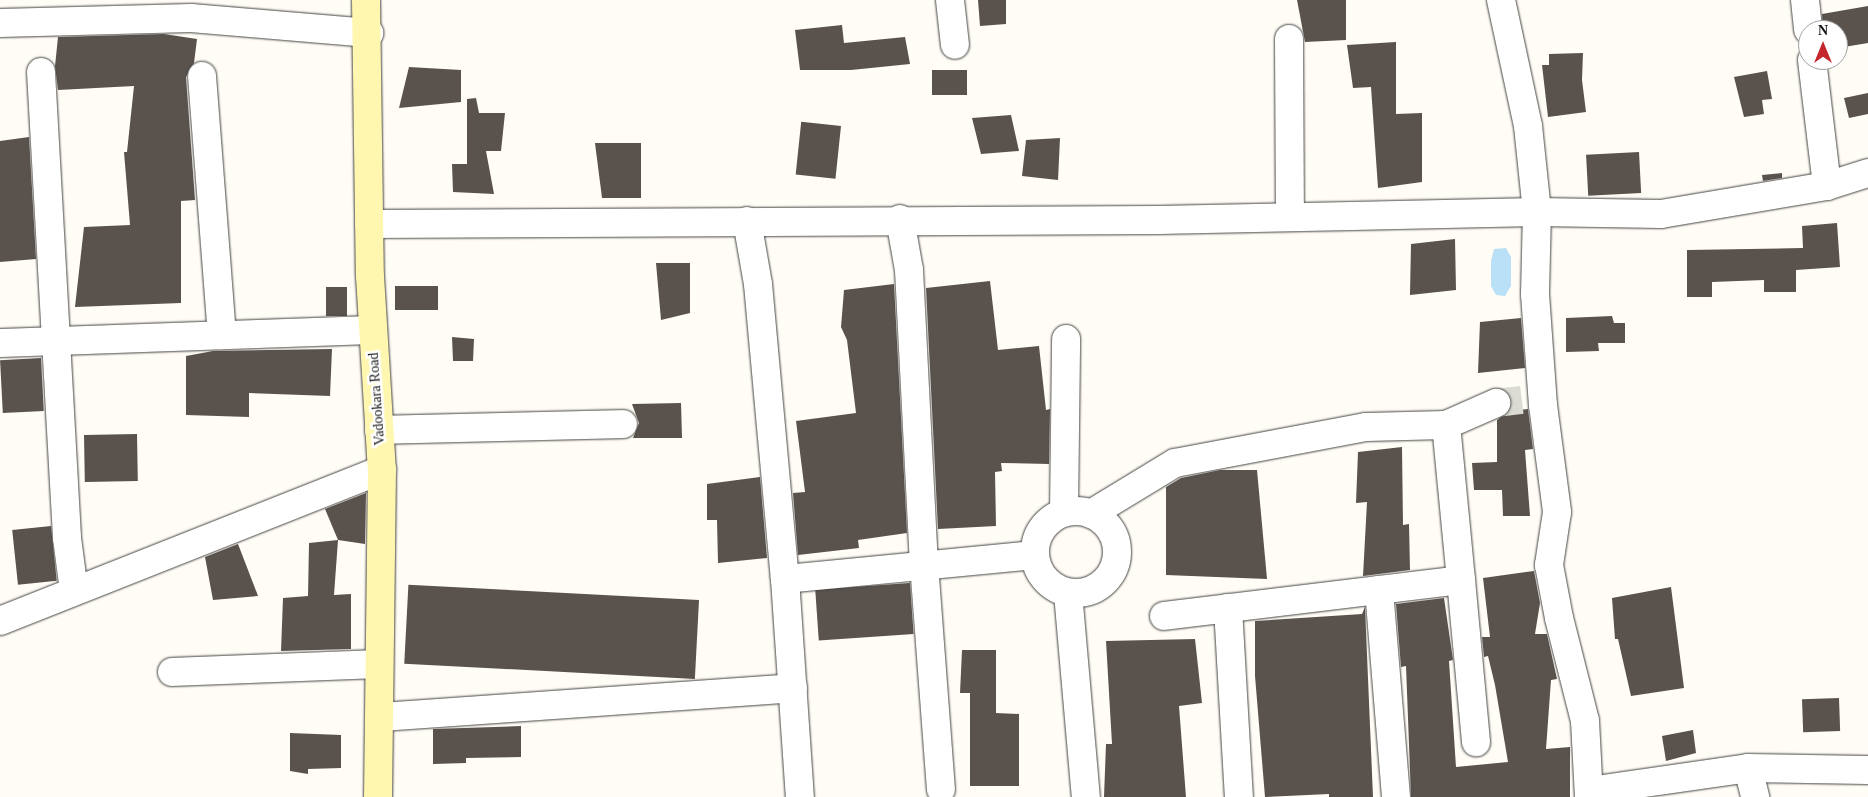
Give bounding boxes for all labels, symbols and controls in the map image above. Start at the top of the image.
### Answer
north arrow [1798,20,1848,70]
text: N [1818,23,1828,38]
street label: Vadookara Road [365,352,389,446]

